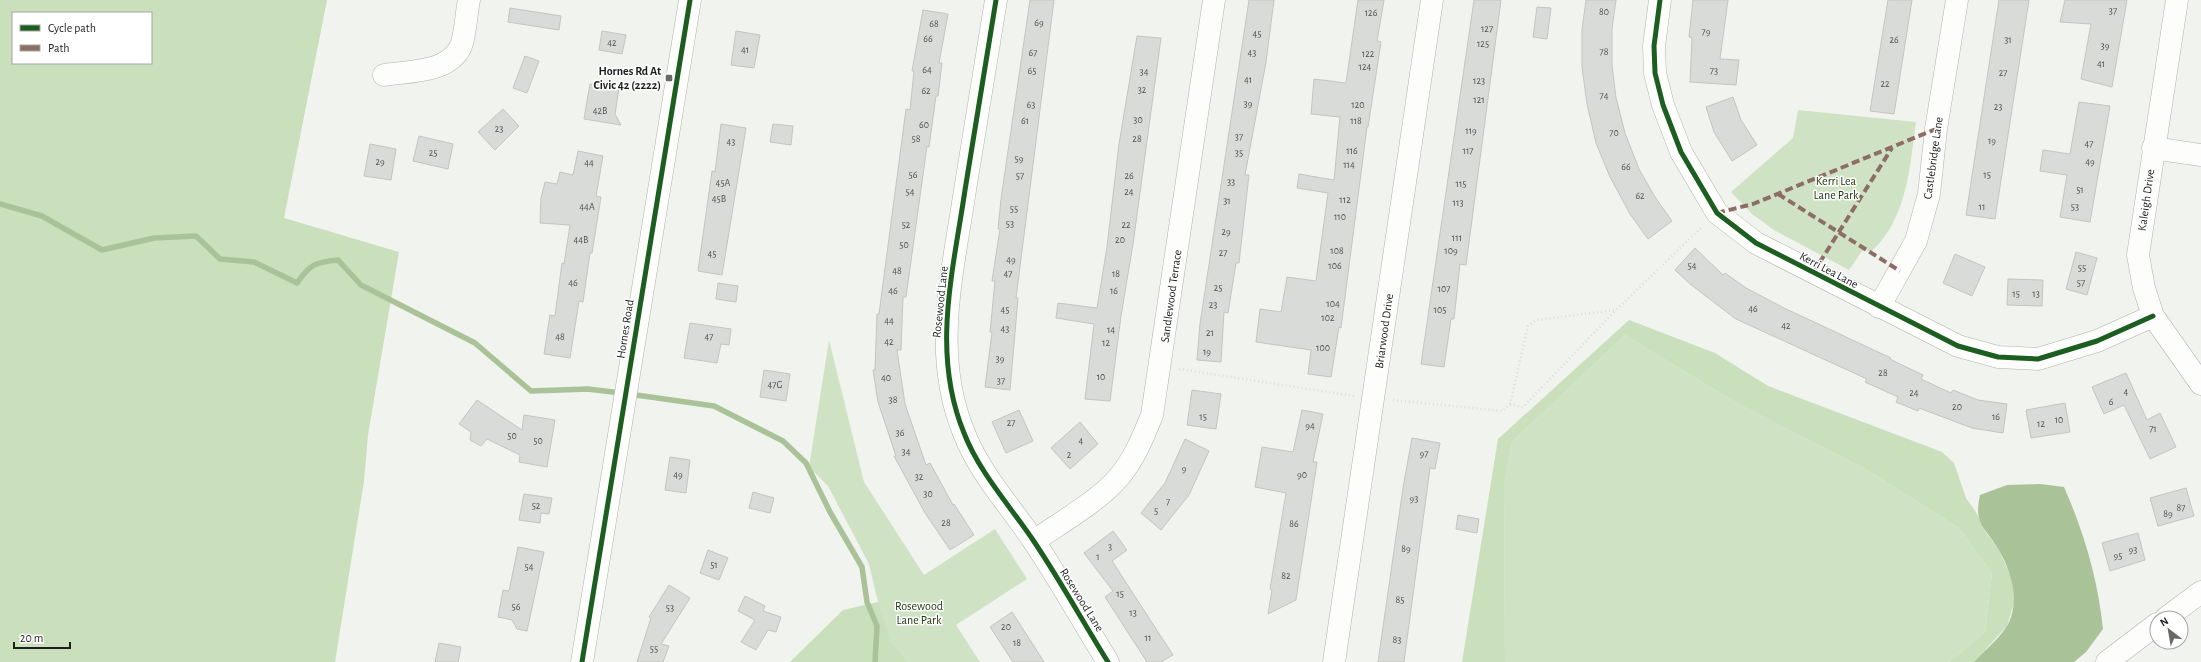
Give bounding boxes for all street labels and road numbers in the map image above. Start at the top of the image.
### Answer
street label: Castlebridge Lane [1921,116,1945,200]
street label: Kaleigh Drive [2136,168,2156,232]
street label: Sandlewood Terrace [1159,249,1183,343]
street label: Kerri Lea Lane [1798,250,1860,290]
street label: Rosewood Lane [930,266,950,338]
street label: Briarwood Drive [1373,293,1395,369]
street label: Hornes Road [614,299,636,359]
street label: Rosewood Lane [1058,566,1106,634]

